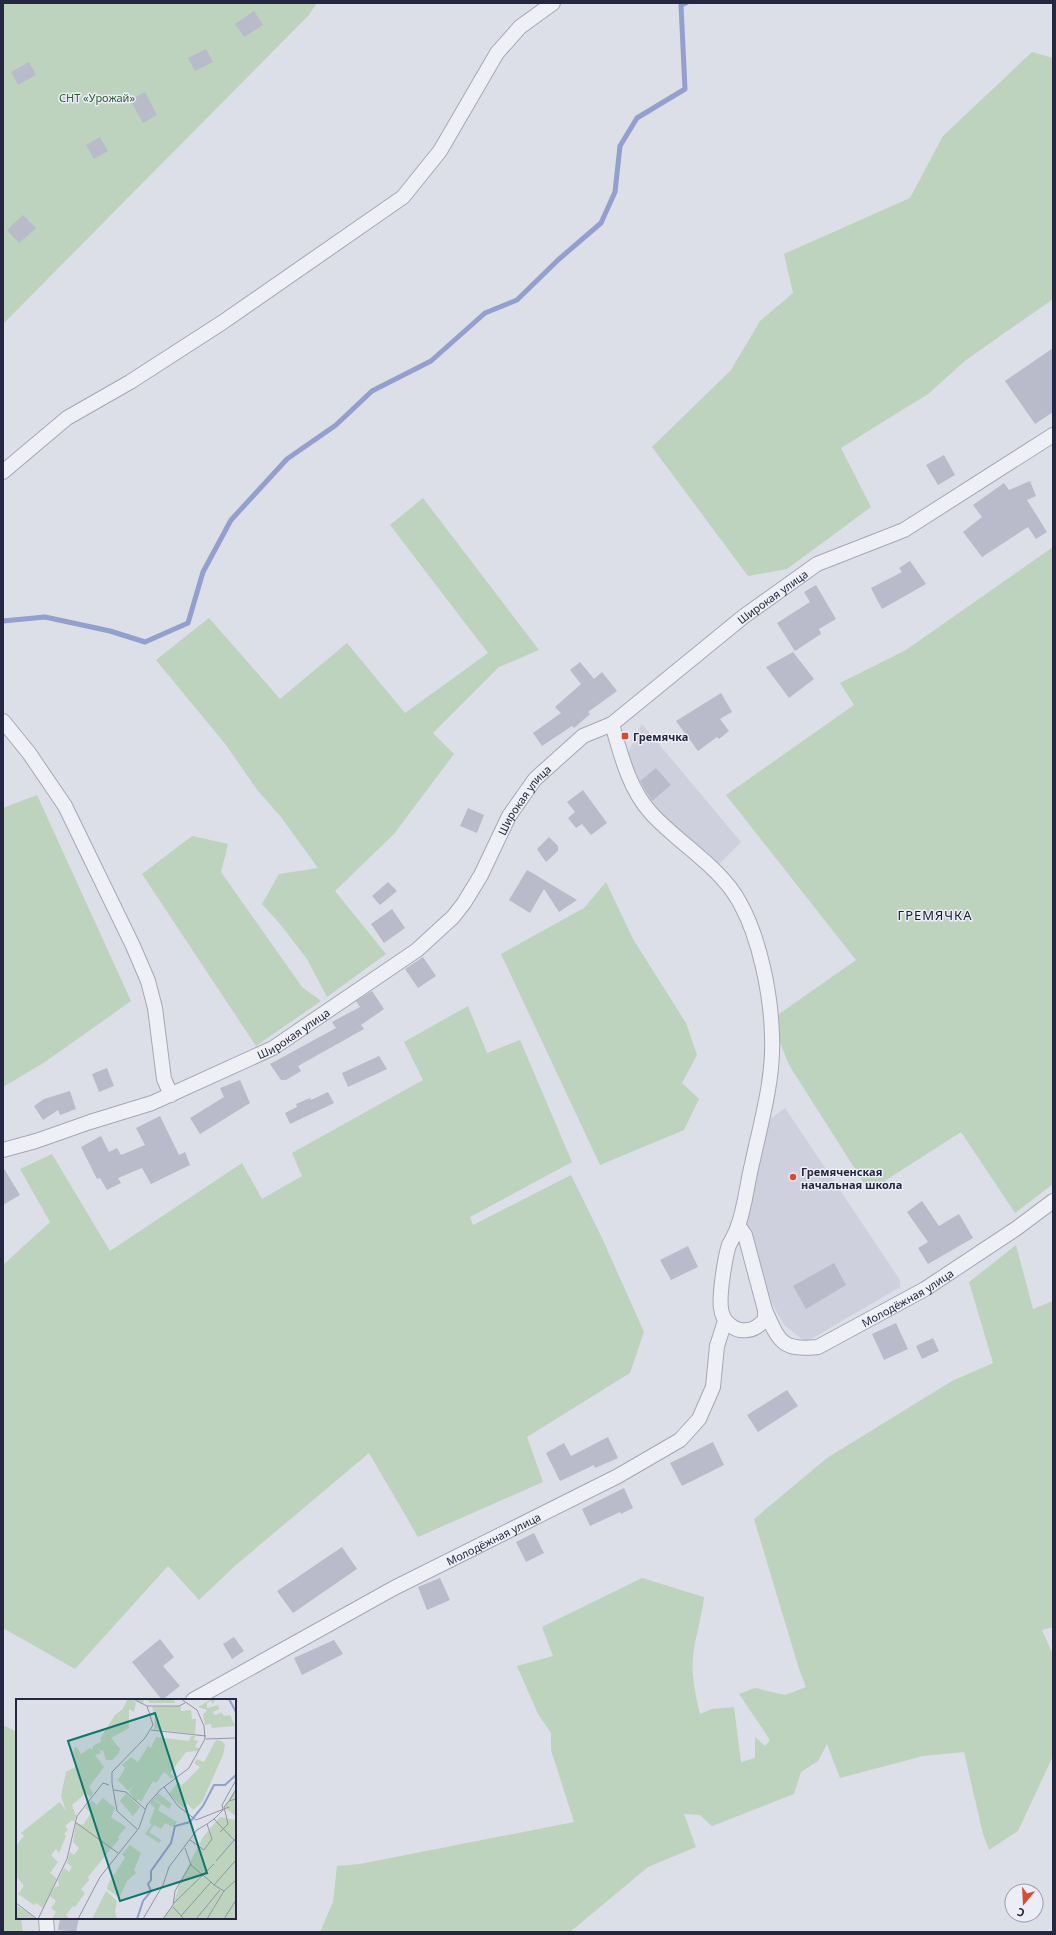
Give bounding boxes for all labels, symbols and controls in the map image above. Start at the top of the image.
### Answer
park label: СНТ «Урожай» [59,90,135,105]
street label: Широкая улица [733,566,810,627]
place label: Гремячка [633,729,688,744]
marker: Гремячка [620,731,630,741]
street label: Широкая улица [494,761,554,837]
district label: ГРЕМЯЧКА [898,906,972,924]
street label: Широкая улица [254,1004,332,1062]
place label: Гремяченская начальная школа [801,1164,902,1192]
marker: Гремяченская начальная школа [788,1172,798,1182]
street label: Молодёжная улица [858,1265,956,1330]
street label: Молодёжная улица [443,1509,543,1568]
inset map [16,1699,236,1919]
north arrow [1004,1883,1044,1923]
text: С [1015,1905,1026,1921]

